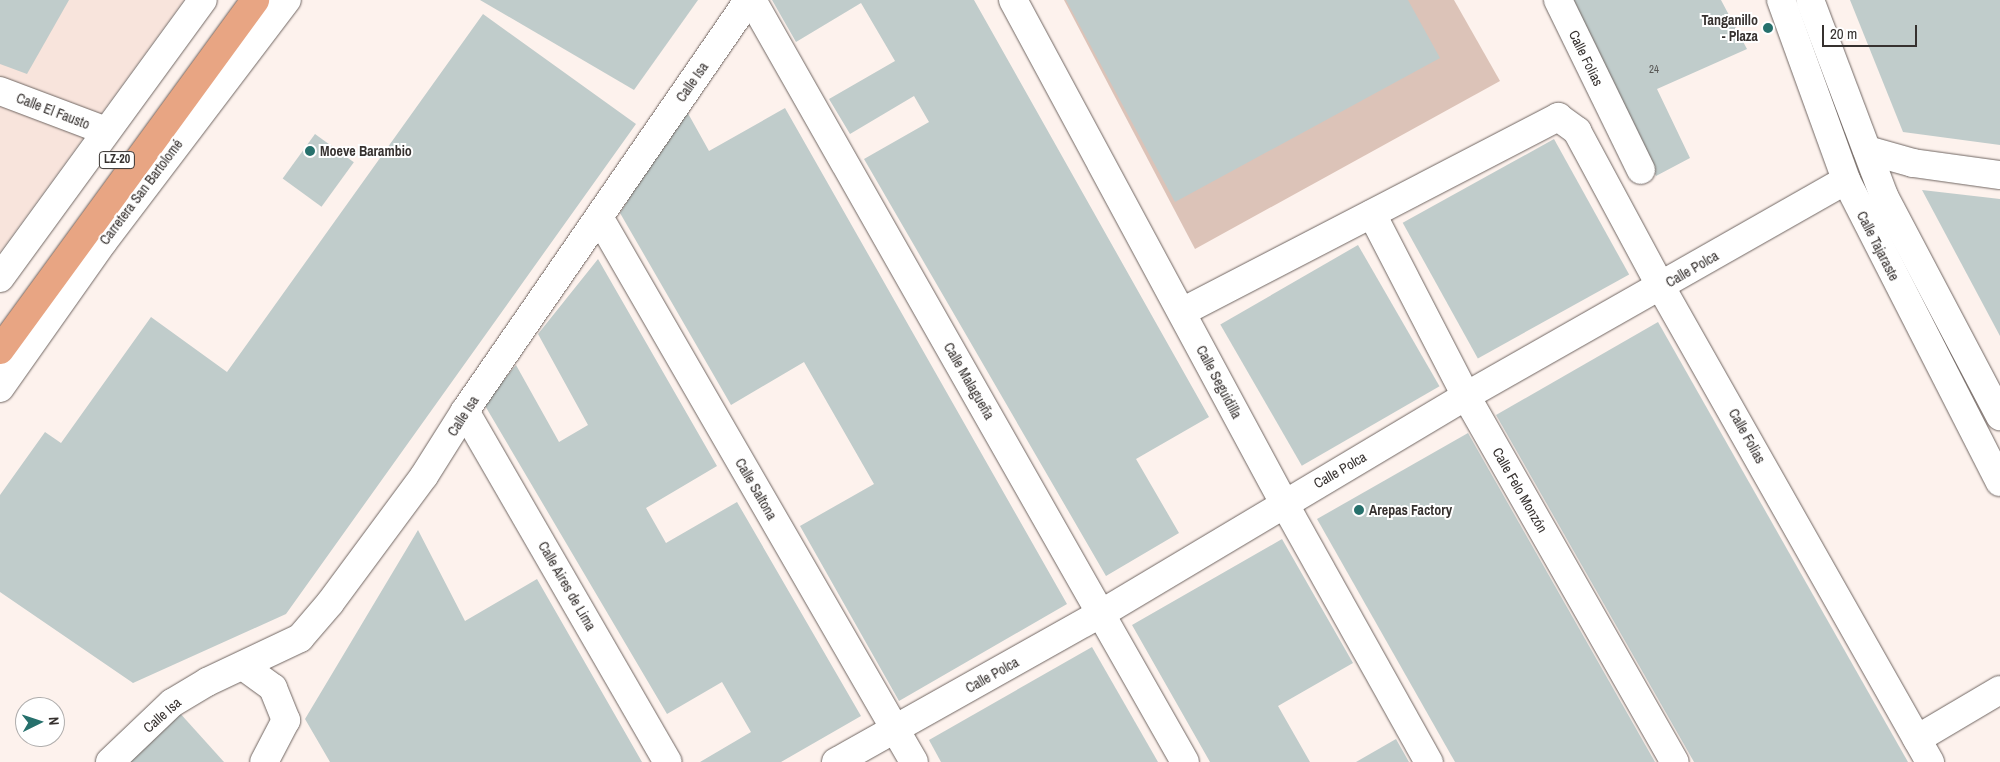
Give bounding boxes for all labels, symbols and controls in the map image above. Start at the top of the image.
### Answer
place label: Tanganillo - Plaza [1701,12,1758,44]
scale bar [1825,15,1920,47]
marker: Tanganillo - Plaza [1762,22,1774,34]
text: 20 m [1830,23,1857,44]
street label: Calle Folias [1565,27,1607,89]
street label: Calle Isa [672,59,712,105]
house number: 24 [1649,62,1659,76]
street label: Calle El Fausto [14,89,92,133]
street label: Carretera San Bartolomé [96,136,186,248]
place label: Moeve Barambio [320,143,412,159]
marker: Moeve Barambio [304,145,316,157]
road number: LZ-20 [98,150,136,170]
street label: Calle Tajaraste [1853,208,1903,284]
street label: Calle Polca [1663,247,1721,291]
street label: Calle Malagueña [940,339,998,423]
street label: Calle Seguidilla [1193,343,1245,421]
street label: Calle Isa [444,393,482,439]
street label: Calle Folias [1725,406,1769,466]
street label: Calle Felo Monzón [1489,445,1551,535]
street label: Calle Polca [1311,448,1369,492]
street label: Calle Saltona [732,455,780,523]
place label: Arepas Factory [1369,502,1452,518]
marker: Arepas Factory [1353,504,1365,516]
street label: Calle Aires de Lima [535,538,599,634]
street label: Calle Polca [963,654,1021,696]
street label: Calle Isa [140,694,184,736]
north arrow [15,697,65,747]
text: N [45,716,63,726]

